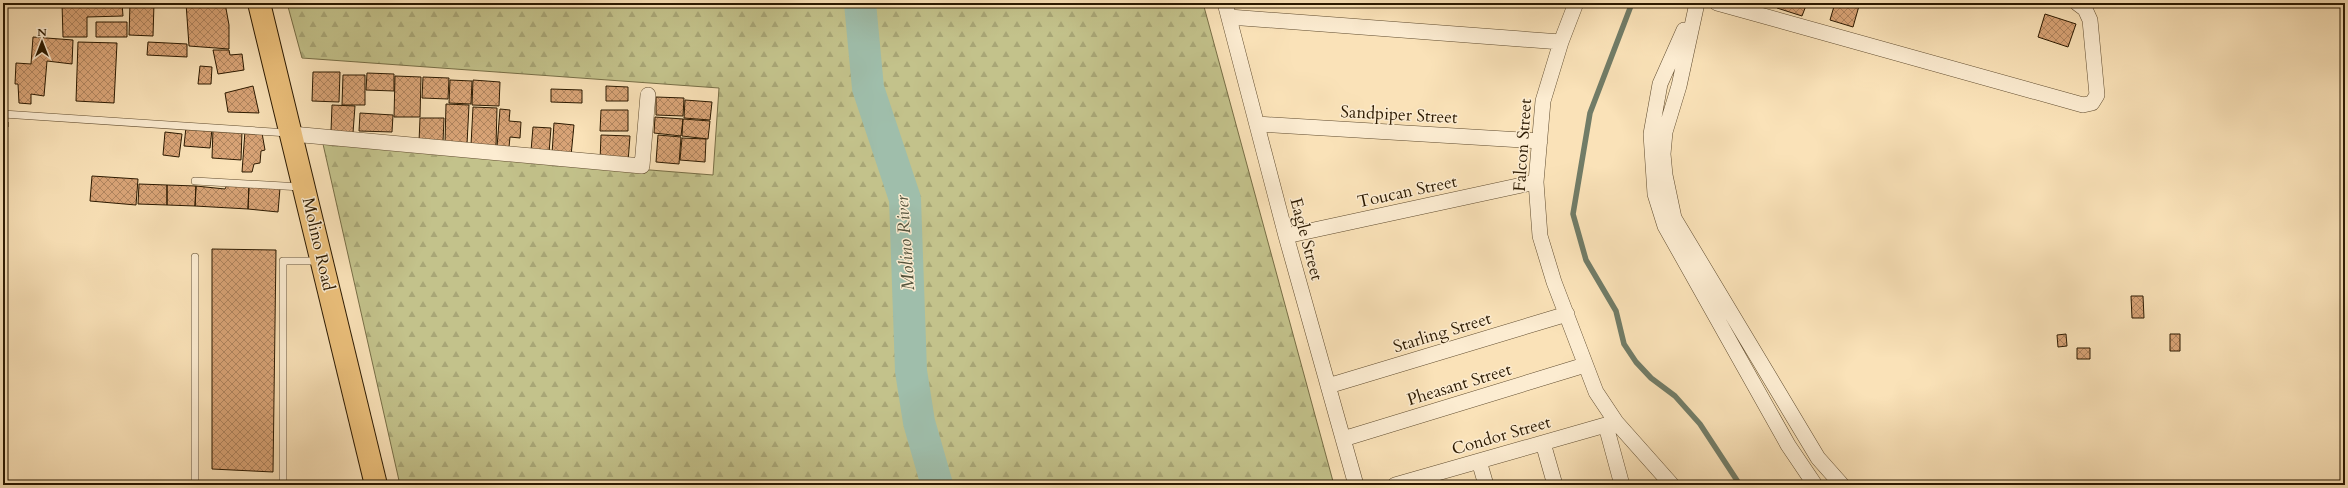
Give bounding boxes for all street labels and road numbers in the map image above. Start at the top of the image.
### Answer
street label: Falcon Street [1508,97,1537,192]
street label: Sandpiper Street [1340,100,1459,129]
street label: Toucan Street [1355,170,1460,213]
street label: Molino Road [297,195,340,293]
street label: Eagle Street [1284,195,1329,284]
street label: Starling Street [1390,307,1494,358]
street label: Pheasant Street [1404,358,1515,411]
street label: Condor Street [1449,410,1554,461]

